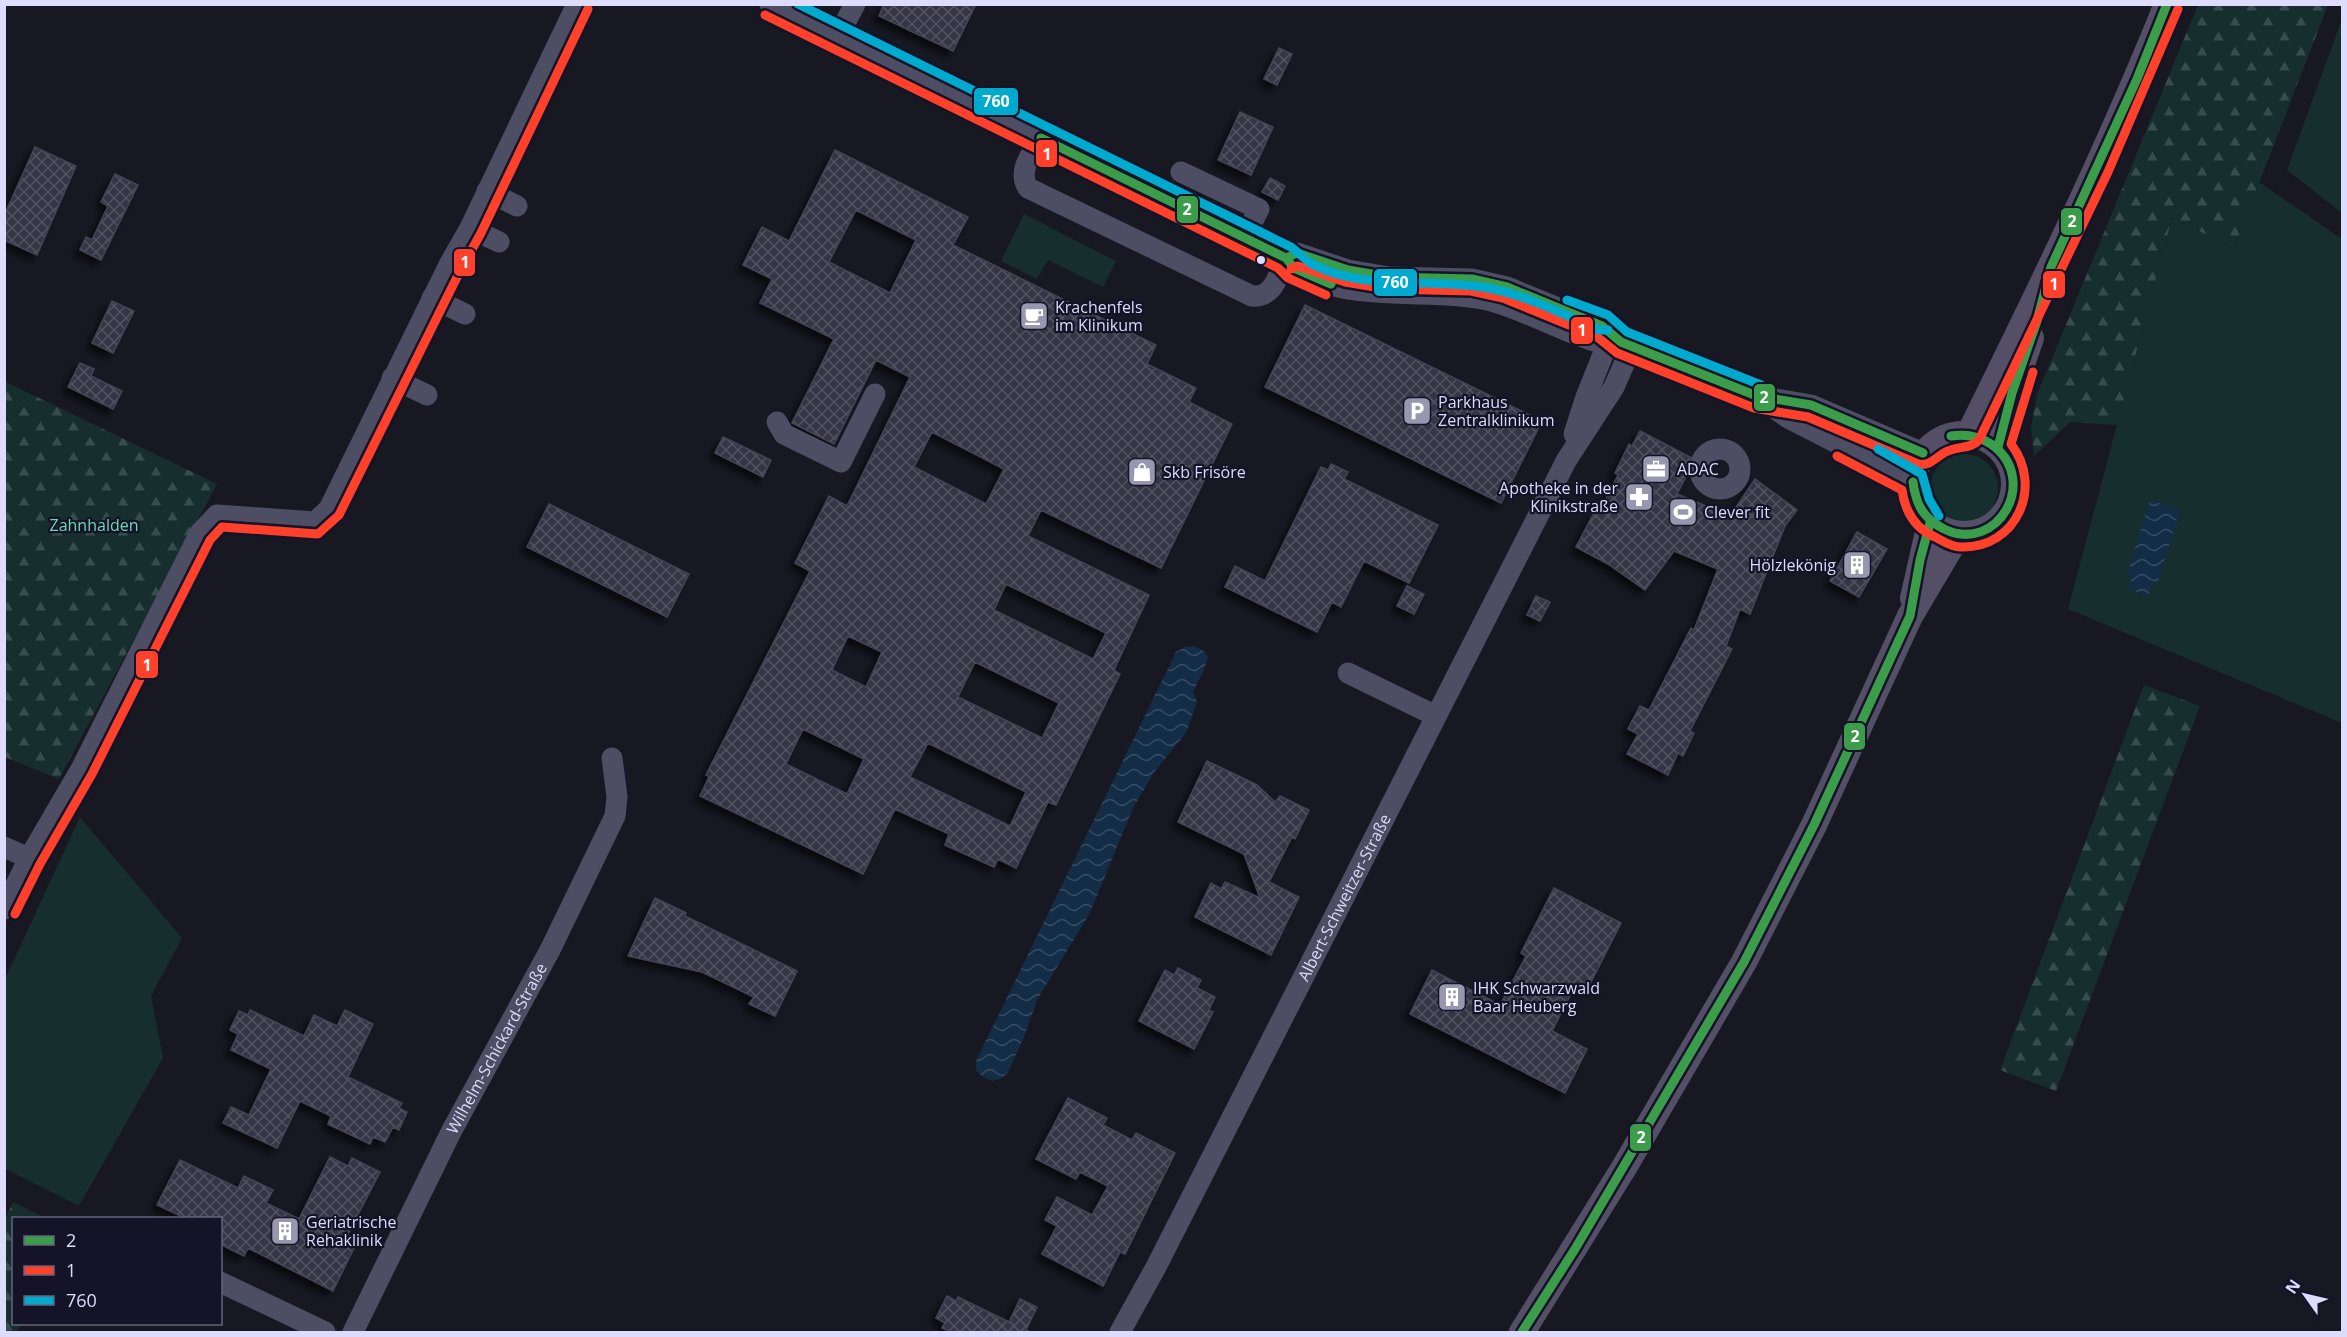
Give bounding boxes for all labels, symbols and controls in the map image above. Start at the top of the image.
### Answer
line badge: 760 [973,87,1019,116]
text: 760 [982,90,1010,112]
line badge: 1 [1035,139,1058,168]
text: 1 [1042,143,1052,165]
line badge: 2 [1176,195,1199,224]
text: 2 [1182,198,1192,220]
line badge: 2 [2060,207,2083,236]
text: 2 [2067,210,2077,232]
line badge: 1 [453,248,476,277]
text: 1 [460,251,470,273]
unlabelled marker [1255,254,1267,266]
line badge: 760 [1373,268,1418,297]
line badge: 1 [2042,270,2066,299]
text: 760 [1381,271,1409,293]
text: 1 [2049,273,2059,295]
place label: Krachenfels im Klinikum [1055,296,1143,336]
cafe icon: Krachenfels im Klinikum [1018,300,1050,332]
line badge: 1 [1570,316,1594,345]
text: 1 [1577,319,1587,341]
line badge: 2 [1753,383,1776,412]
text: 2 [1759,386,1769,408]
place label: Parkhaus Zentralklinikum [1438,391,1555,431]
parking icon: Parkhaus Zentralklinikum [1401,395,1433,427]
office icon: ADAC [1640,453,1672,485]
shop icon: Skb Frisöre [1126,456,1158,488]
place label: ADAC [1677,458,1719,480]
place label: Skb Frisöre [1163,461,1246,483]
place label: Apotheke in der Klinikstraße [1499,477,1618,517]
pharmacy icon: Apotheke in der Klinikstraße [1623,481,1655,513]
sports icon: Clever fit [1667,496,1699,528]
place label: Clever fit [1704,501,1770,523]
park label: Zahnhalden [50,514,139,536]
building icon: Hölzlekönig [1841,549,1873,581]
place label: Hölzlekönig [1749,554,1836,576]
line badge: 1 [135,650,159,679]
text: 1 [142,654,152,676]
line badge: 2 [1843,722,1866,751]
text: 2 [1850,725,1860,747]
street label: Albert-Schweitzer-Straße [1292,810,1396,985]
street label: Wilhelm-Schickard-Straße [441,959,552,1138]
place label: IHK Schwarzwald Baar Heuberg [1473,977,1600,1017]
building icon: IHK Schwarzwald Baar Heuberg [1436,981,1468,1013]
line badge: 2 [1629,1123,1652,1152]
text: 2 [1636,1126,1646,1148]
place label: Geriatrische Rehaklinik [306,1211,396,1251]
building icon: Geriatrische Rehaklinik [269,1215,301,1247]
legend [12,1217,222,1325]
text: 2 [66,1228,76,1252]
text: 1 [66,1258,76,1282]
north arrow [2275,1265,2335,1325]
text: N [2280,1275,2305,1298]
text: 760 [66,1288,97,1312]

